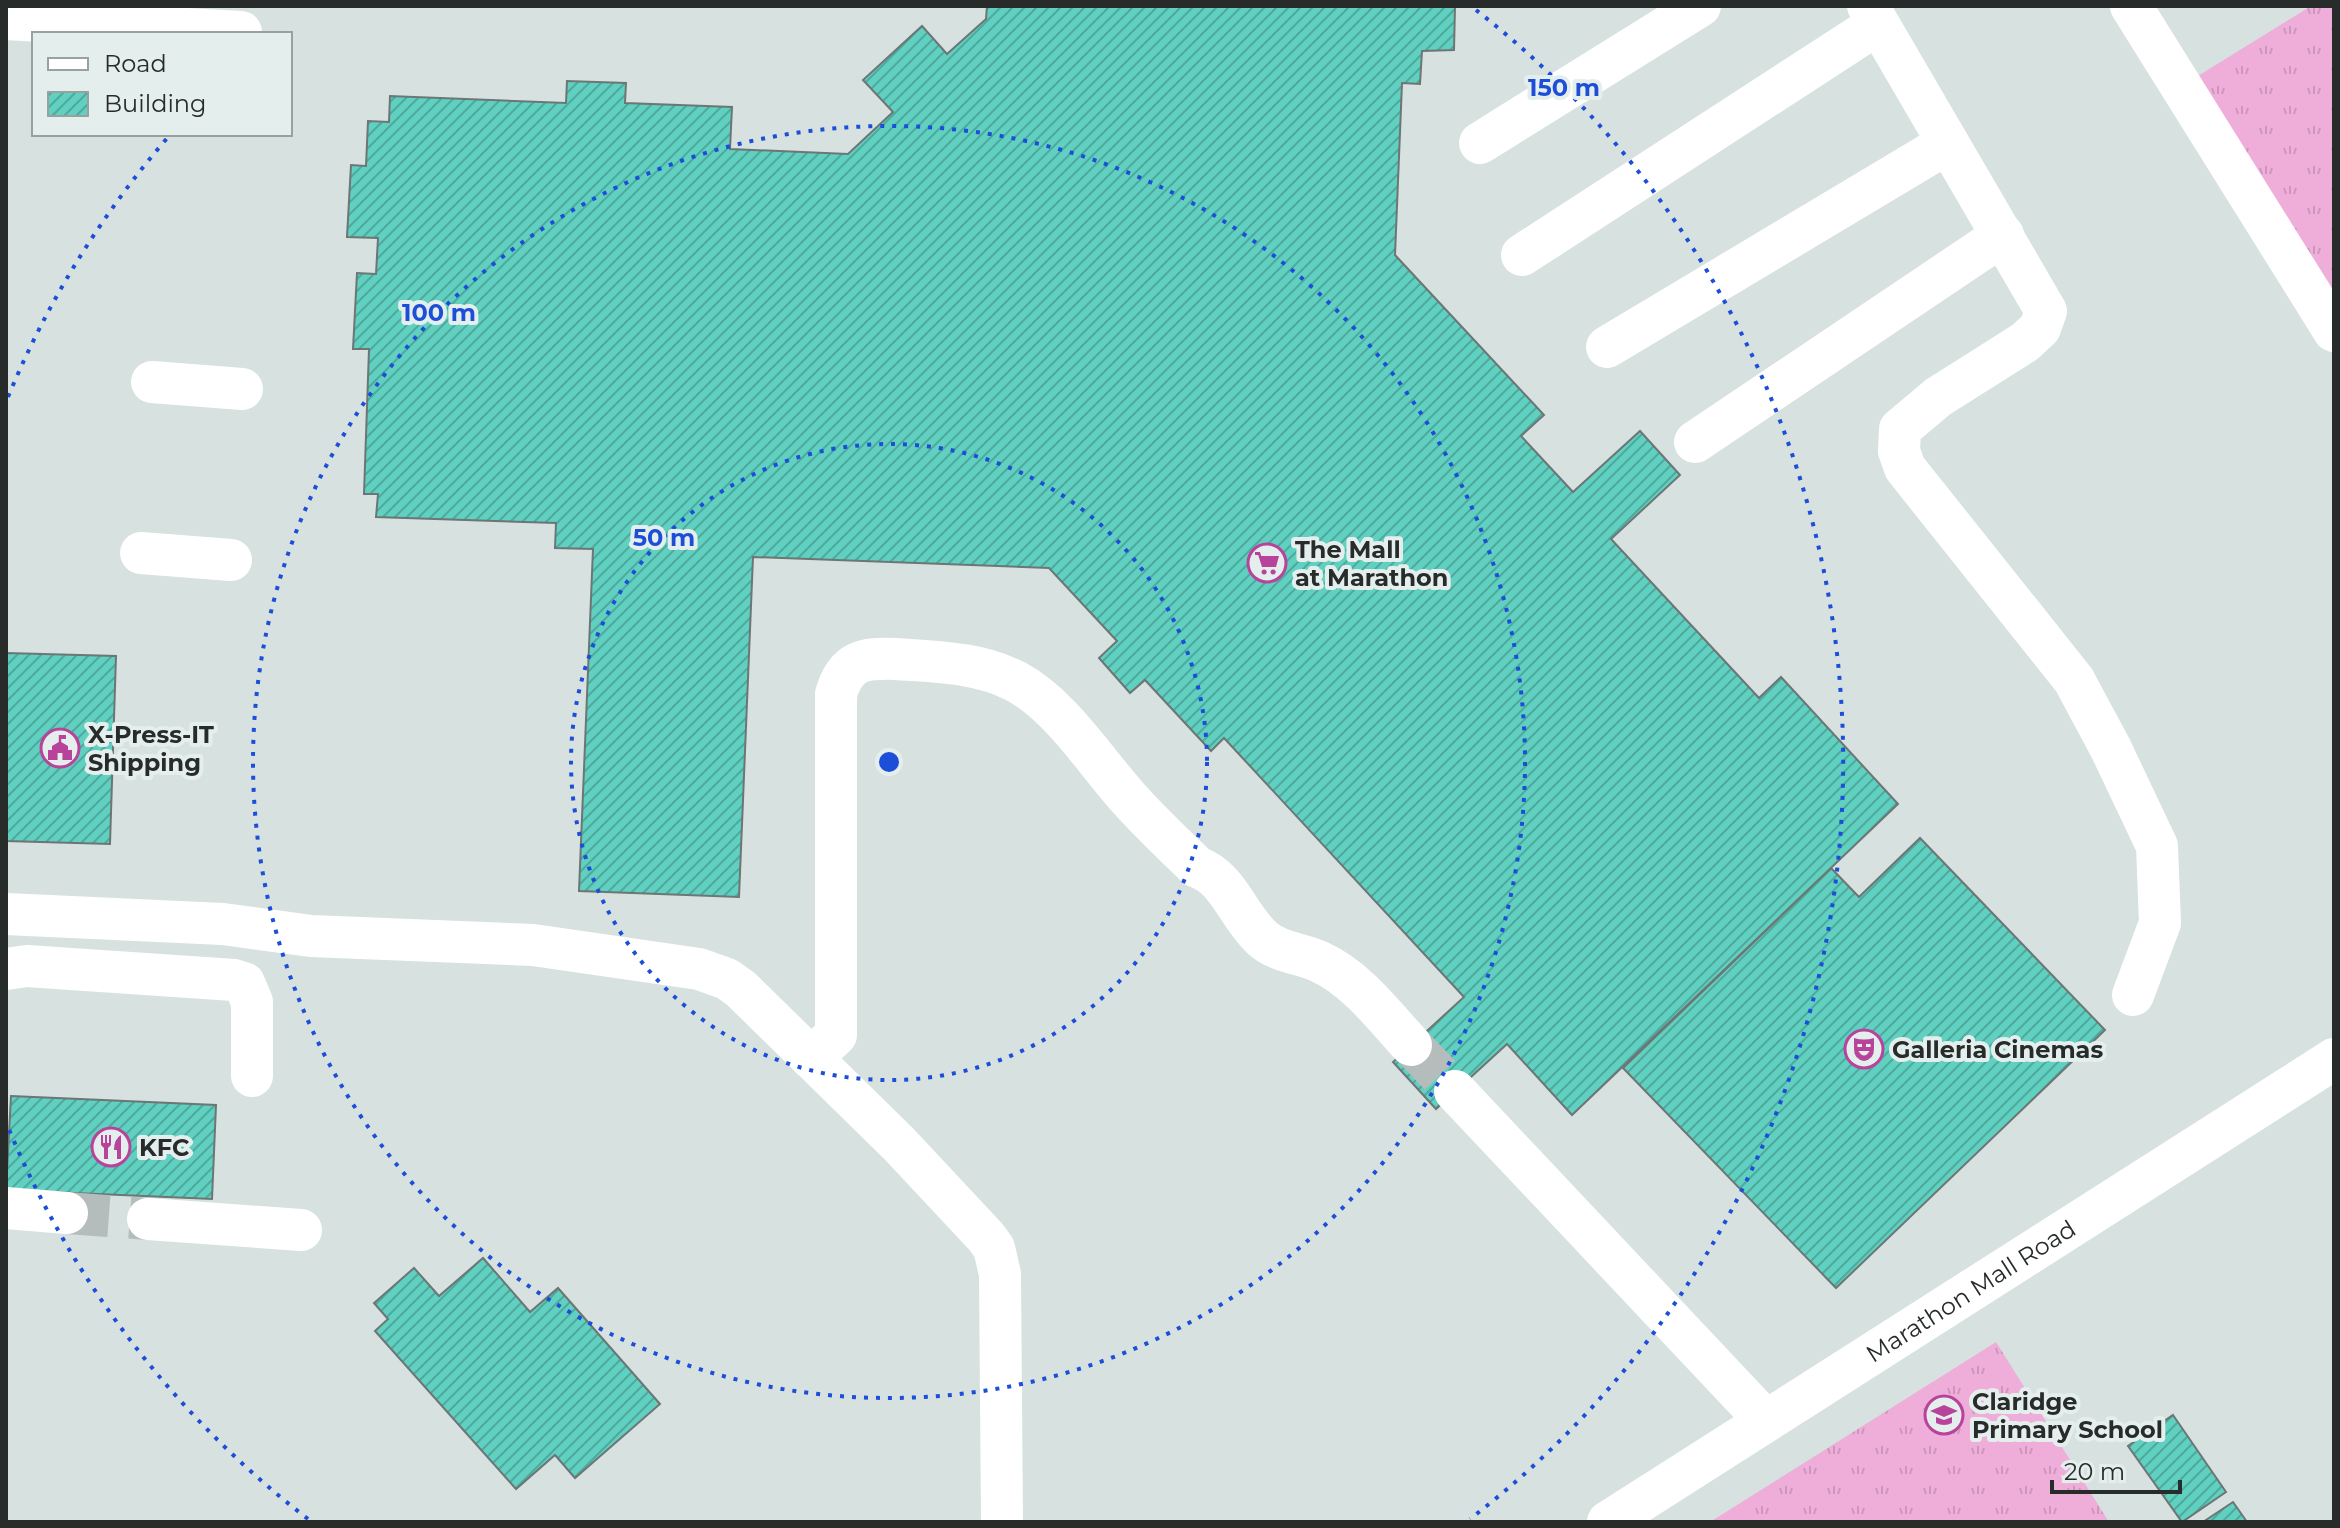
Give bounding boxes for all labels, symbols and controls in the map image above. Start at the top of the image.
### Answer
legend [32,32,292,136]
text: Road [104,49,167,78]
text: 150 m [1528,73,1600,102]
text: Building [104,89,207,118]
text: 100 m [402,298,476,327]
text: 50 m [633,523,695,552]
place label: The Mall at Marathon [1295,535,1448,592]
supermarket icon: The Mall at Marathon [1246,542,1288,584]
place label: X-Press-IT Shipping [88,720,214,777]
public building icon: X-Press-IT Shipping [39,727,81,769]
centre of rings [875,748,903,776]
theatre icon: Galleria Cinemas [1843,1028,1885,1070]
place label: Galleria Cinemas [1892,1035,2103,1064]
restaurant icon: KFC [90,1126,132,1168]
place label: KFC [139,1133,189,1162]
street label: Marathon Mall Road [1860,1213,2081,1368]
place label: Claridge Primary School [1972,1387,2163,1444]
school or university icon: Claridge Primary School [1923,1394,1965,1436]
scale bar [2052,1444,2180,1494]
text: 20 m [2064,1457,2125,1486]

